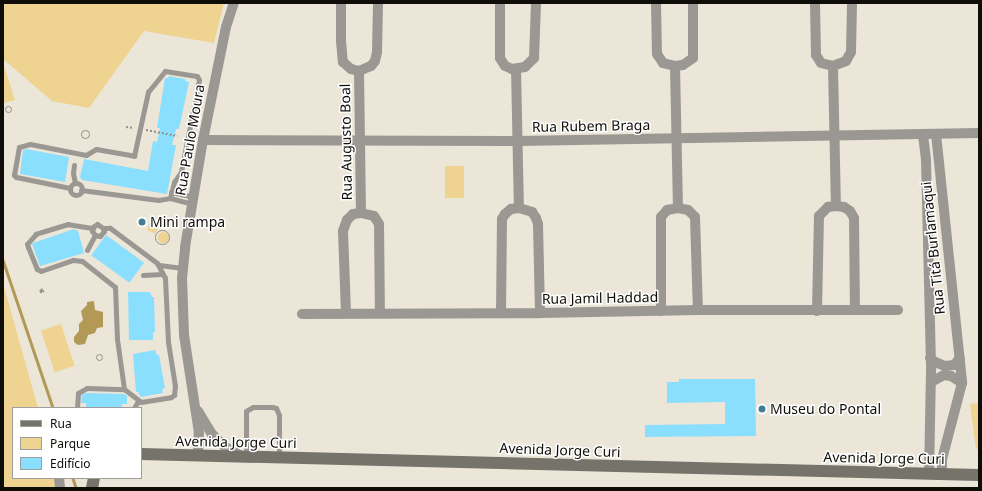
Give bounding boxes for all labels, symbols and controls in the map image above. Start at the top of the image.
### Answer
street label: Rua Paulo Moura [172,83,208,197]
street label: Rua Augusto Boal [337,84,355,200]
street label: Rua Rubem Braga [532,117,650,135]
street label: Rua Titá Burlamaqui [918,181,948,315]
place label: Mini rampa [150,214,225,230]
marker: Mini rampa [137,217,147,227]
street label: Rua Jamil Haddad [542,289,658,307]
place label: Museu do Pontal [770,401,881,417]
marker: Museu do Pontal [757,404,767,414]
legend [12,407,142,479]
text: Rua [50,415,72,432]
street label: Avenida Jorge Curi [175,433,297,451]
text: Parque [50,435,90,452]
street label: Avenida Jorge Curi [499,439,621,461]
street label: Avenida Jorge Curi [823,449,945,467]
text: Edifício [50,455,91,472]

